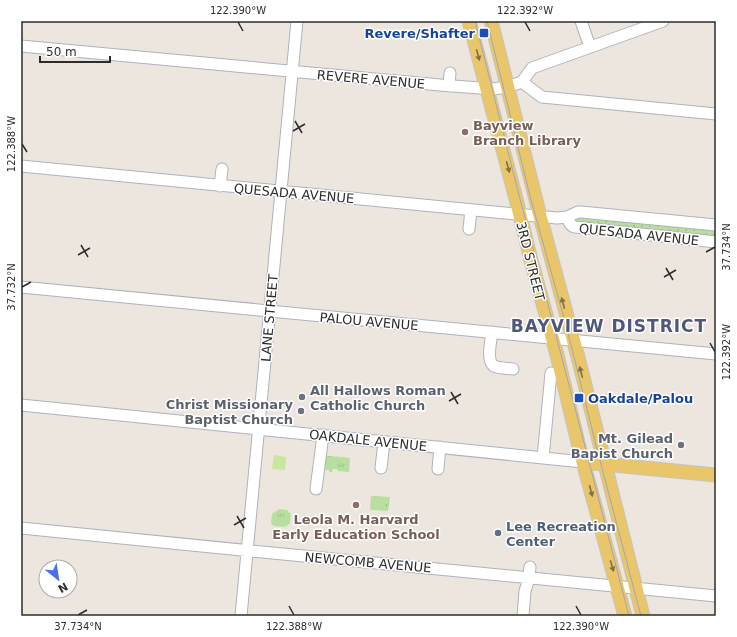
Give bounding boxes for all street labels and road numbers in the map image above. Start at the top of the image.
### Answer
street label: REVERE AVENUE [316,67,426,92]
street label: QUESADA AVENUE [233,181,355,206]
street label: 3RD STREET [513,220,548,302]
street label: QUESADA AVENUE [578,221,700,248]
street label: LANE STREET [258,273,281,363]
street label: PALOU AVENUE [319,310,419,333]
street label: OAKDALE AVENUE [308,427,428,454]
street label: NEWCOMB AVENUE [304,549,432,576]

